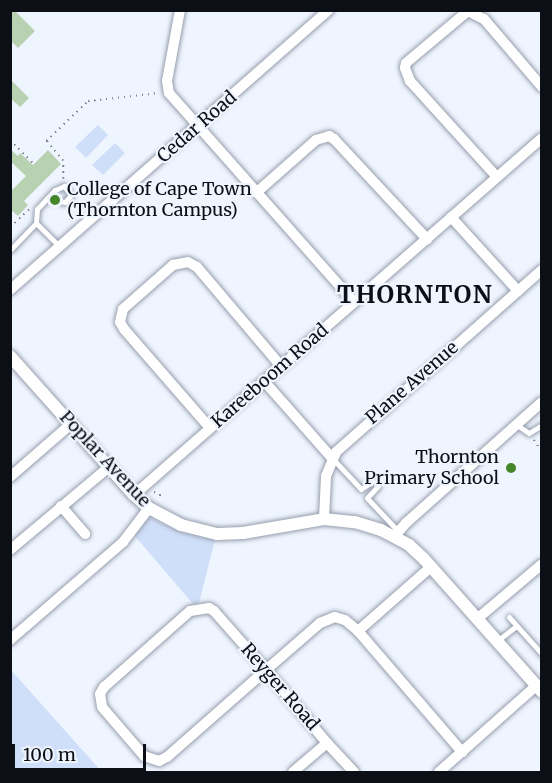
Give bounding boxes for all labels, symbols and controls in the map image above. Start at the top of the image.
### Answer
street label: Cedar Road [153,87,241,167]
place label: College of Cape Town (Thornton Campus) [67,179,252,222]
marker: College of Cape Town (Thornton Campus) [48,193,62,207]
district label: THORNTON [337,281,493,309]
street label: Kareeboom Road [207,319,333,433]
street label: Plane Avenue [361,337,463,429]
street label: Poplar Avenue [55,407,155,511]
place label: Thornton Primary School [364,447,499,490]
marker: Thornton Primary School [504,461,518,475]
street label: Reyger Road [236,639,324,735]
scale bar [15,732,148,770]
text: 100 m [23,743,76,766]

